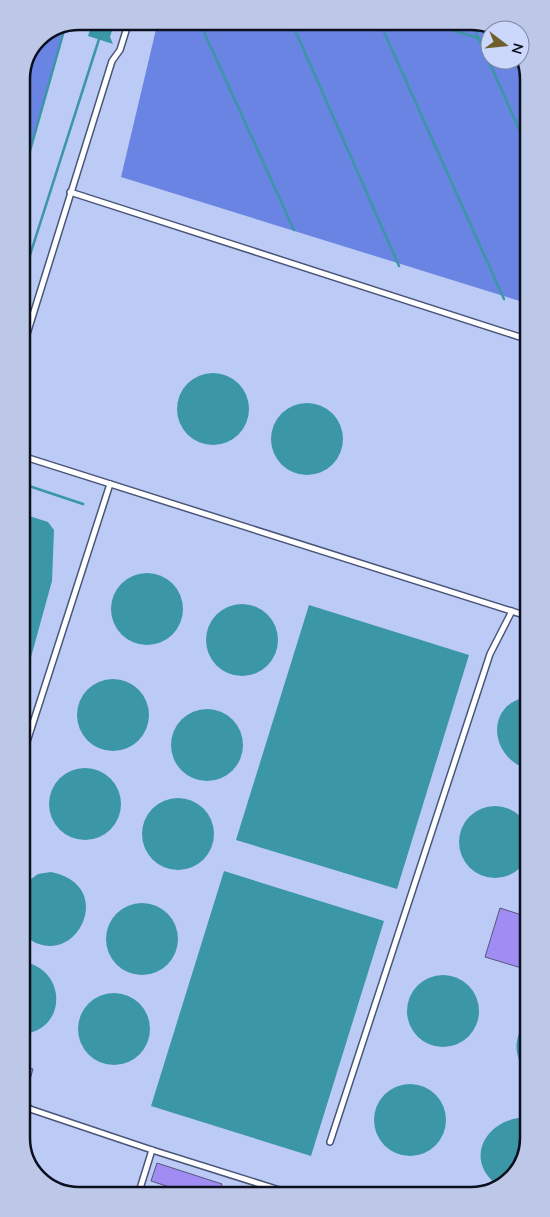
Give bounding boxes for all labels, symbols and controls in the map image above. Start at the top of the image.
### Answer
north arrow [480,20,530,70]
text: N [507,41,528,56]

